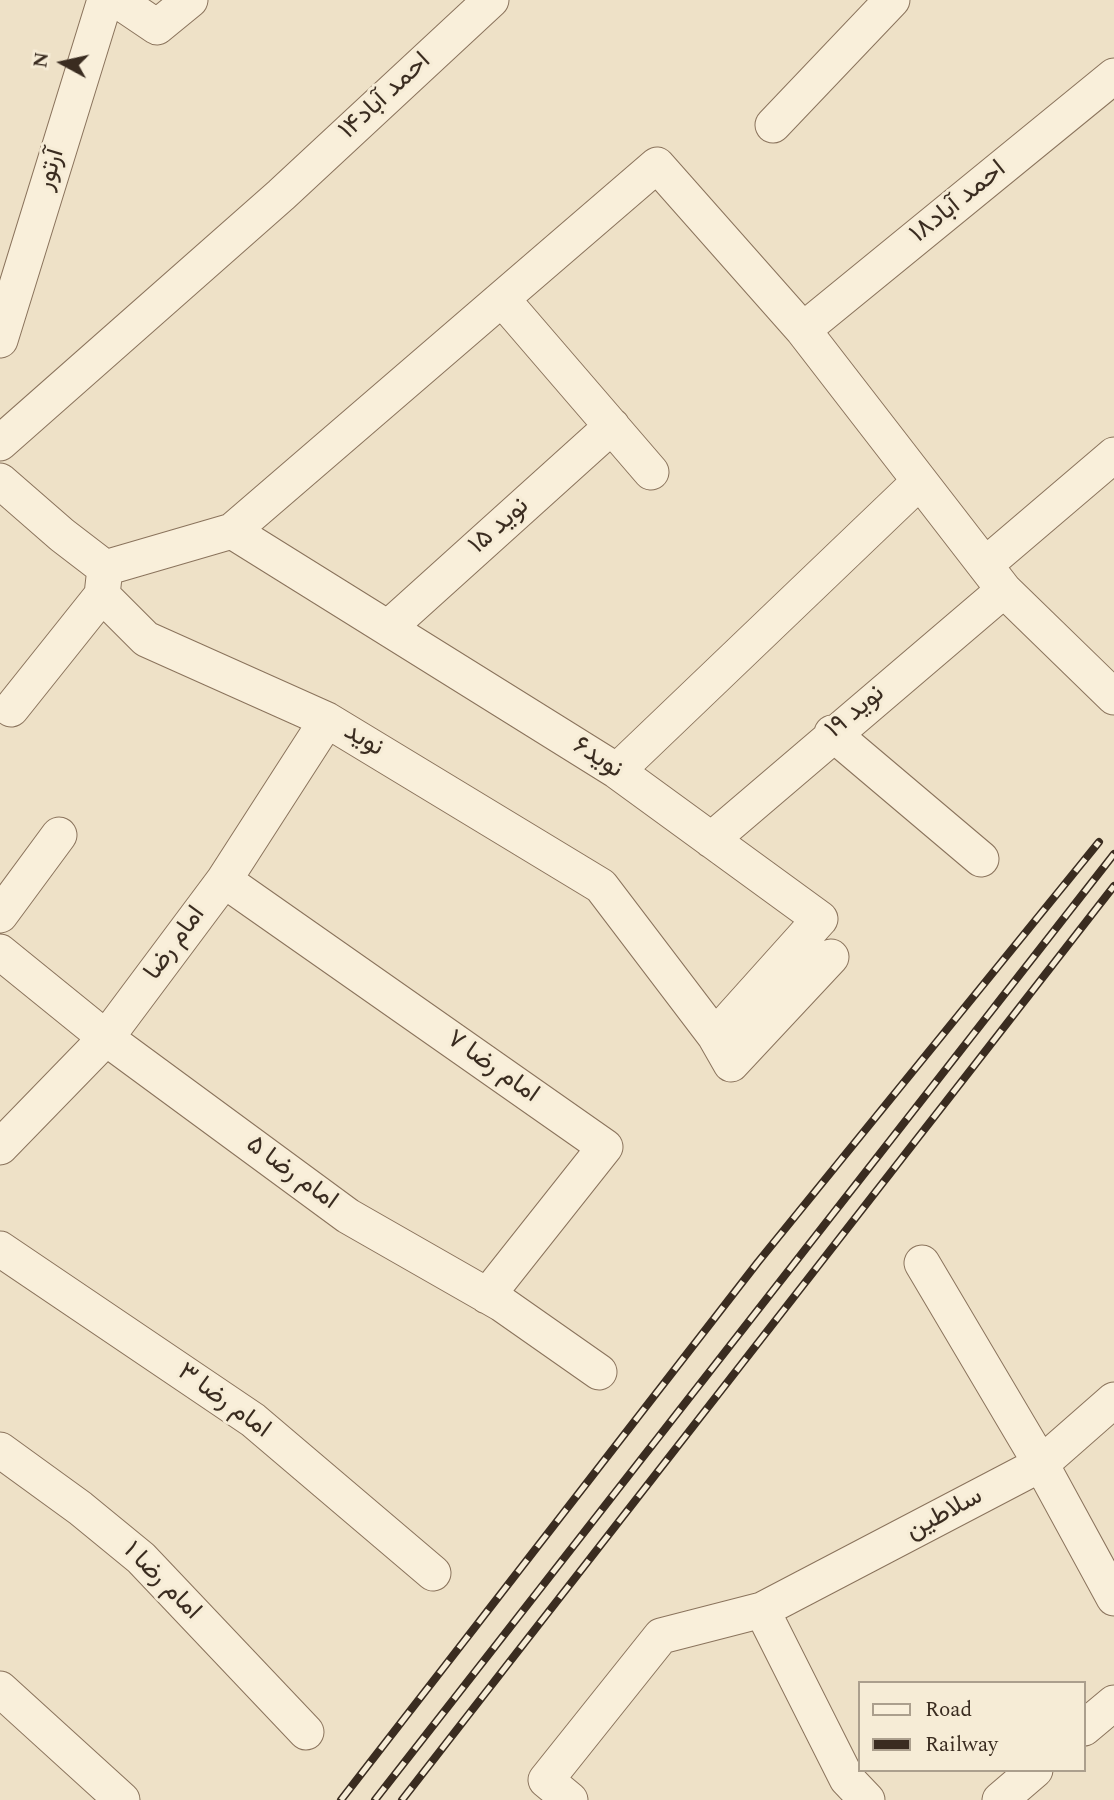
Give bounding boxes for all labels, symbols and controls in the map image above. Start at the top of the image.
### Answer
north arrow [28,28,98,98]
street label: احمد آباد۱۴ [334,47,438,147]
text: N [26,50,57,70]
street label: آرتور [31,146,73,194]
street label: احمد آباد۱۸ [905,155,1013,251]
street label: نوید ۱۵ [463,492,537,562]
street label: نوید ۱۹ [820,679,892,747]
street label: نوید [337,717,389,765]
street label: نوید۶ [566,731,628,787]
street label: امام رضا [139,901,213,987]
street label: امام رضا ۷ [440,1025,544,1111]
street label: امام رضا ۵ [239,1130,343,1218]
street label: امام رضا ۳ [170,1358,276,1446]
street label: سلاطین [901,1482,989,1548]
street label: امام رضا ۱ [115,1536,207,1628]
legend [858,1681,1086,1772]
text: Road [925,1694,972,1726]
text: Railway [925,1729,998,1761]

